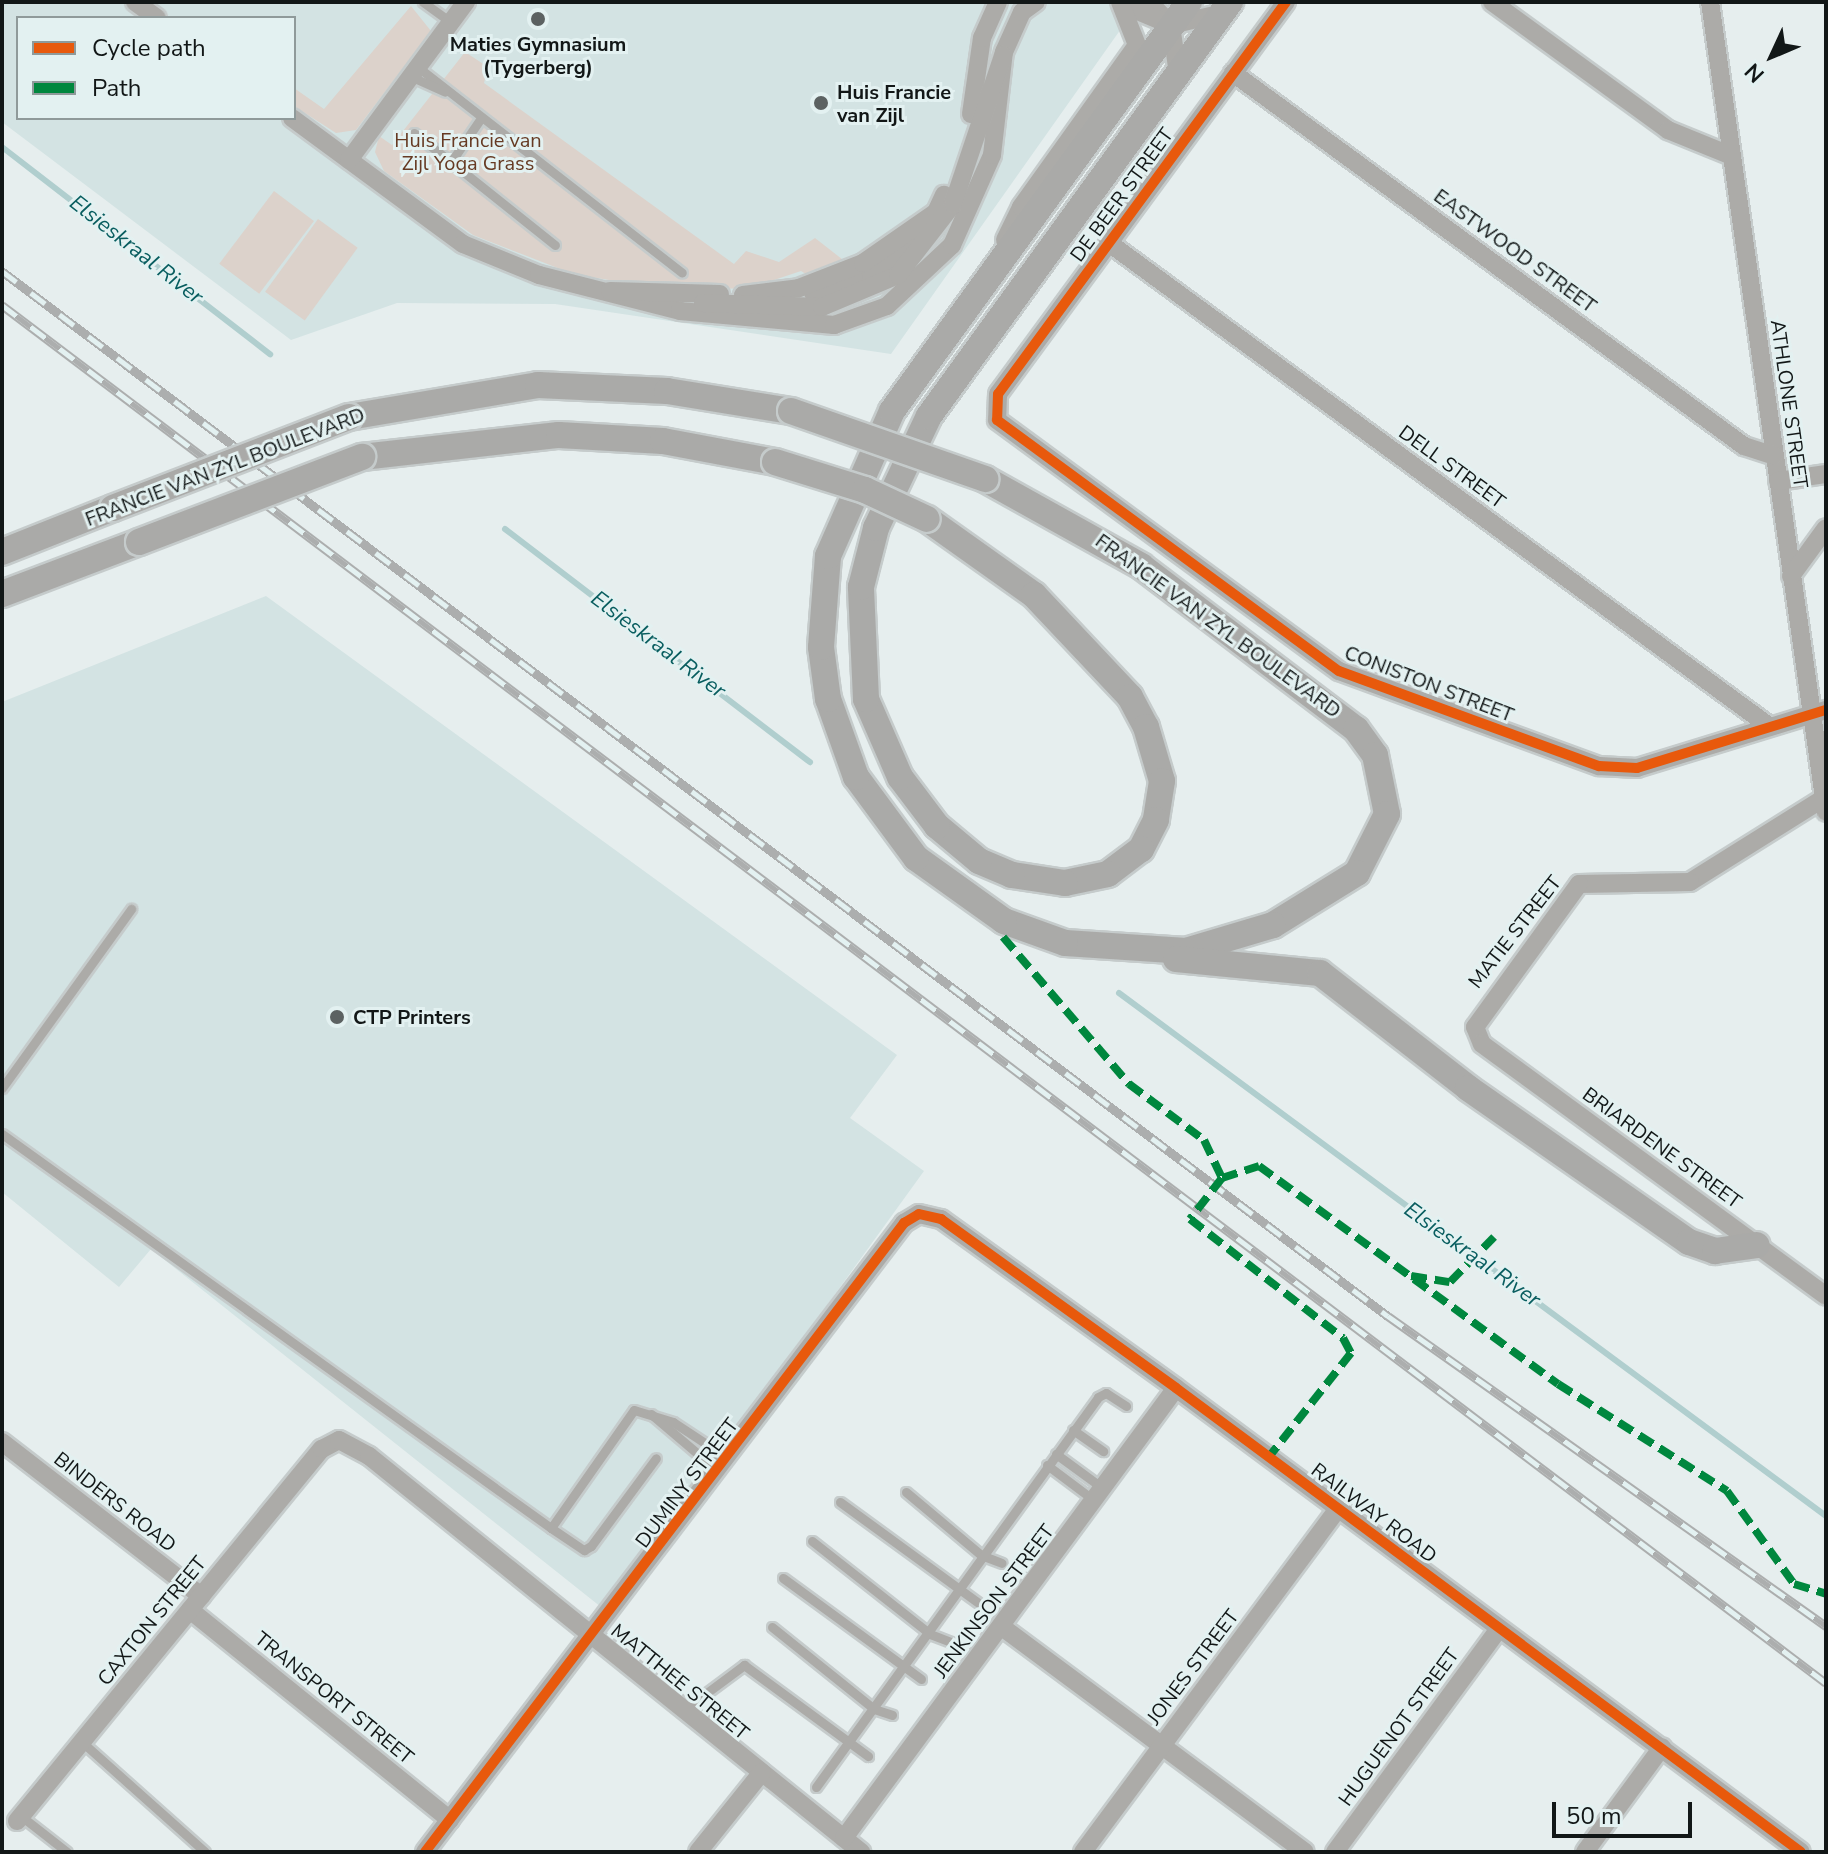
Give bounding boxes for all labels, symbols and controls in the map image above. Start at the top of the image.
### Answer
marker: Maties Gymnasium (Tygerberg) [529,10,547,28]
legend [16,16,296,120]
north arrow [1732,16,1812,96]
text: Cycle path [92,32,206,64]
place label: Maties Gymnasium (Tygerberg) [450,32,626,79]
text: N [1738,56,1771,89]
text: Path [92,72,141,104]
place label: Huis Francie van Zijl [837,80,951,127]
marker: Huis Francie van Zijl [812,94,830,112]
street label: DE BEER STREET [1065,123,1179,267]
park label: Huis Francie van Zijl Yoga Grass [394,129,542,176]
street label: EASTWOOD STREET [1429,184,1601,318]
water label: Elsieskraal River [64,190,208,310]
street label: ATHLONE STREET [1765,318,1813,490]
street label: FRANCIE VAN ZYL BOULEVARD [82,403,368,531]
street label: DELL STREET [1394,420,1510,514]
street label: FRANCIE VAN ZYL BOULEVARD [1091,529,1345,723]
water label: Elsieskraal River [585,586,731,704]
street label: CONISTON STREET [1341,641,1517,727]
street label: MATIE STREET [1463,871,1567,993]
place label: CTP Printers [353,1005,471,1029]
marker: CTP Printers [328,1008,346,1026]
street label: BRIARDENE STREET [1578,1082,1746,1214]
water label: Elsieskraal River [1399,1197,1545,1313]
street label: DUMINY STREET [630,1413,744,1553]
street label: BINDERS ROAD [49,1447,181,1557]
street label: RAILWAY ROAD [1307,1458,1441,1568]
street label: JENKINSON STREET [929,1520,1059,1682]
street label: CAXTON STREET [93,1552,211,1690]
street label: JONES STREET [1142,1605,1244,1729]
street label: MATTHEE STREET [606,1619,754,1745]
street label: TRANSPORT STREET [250,1627,418,1769]
street label: HUGUENOT STREET [1334,1643,1464,1811]
scale bar [1556,1786,1696,1836]
text: 50 m [1566,1800,1622,1832]

